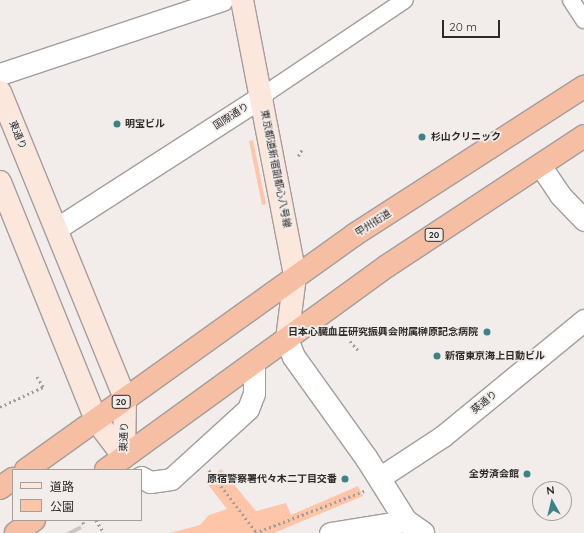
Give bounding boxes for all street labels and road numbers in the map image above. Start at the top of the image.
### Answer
street label: 国際通り [211,100,251,132]
street label: 東京都道新宿副都心八号線 [259,109,293,229]
street label: 東通り [7,119,29,151]
street label: 甲州街道 [353,207,393,239]
road number: 20 [424,228,444,242]
street label: 葵通り [469,388,499,416]
road number: 20 [111,395,131,409]
street label: 東通り [117,422,131,452]

